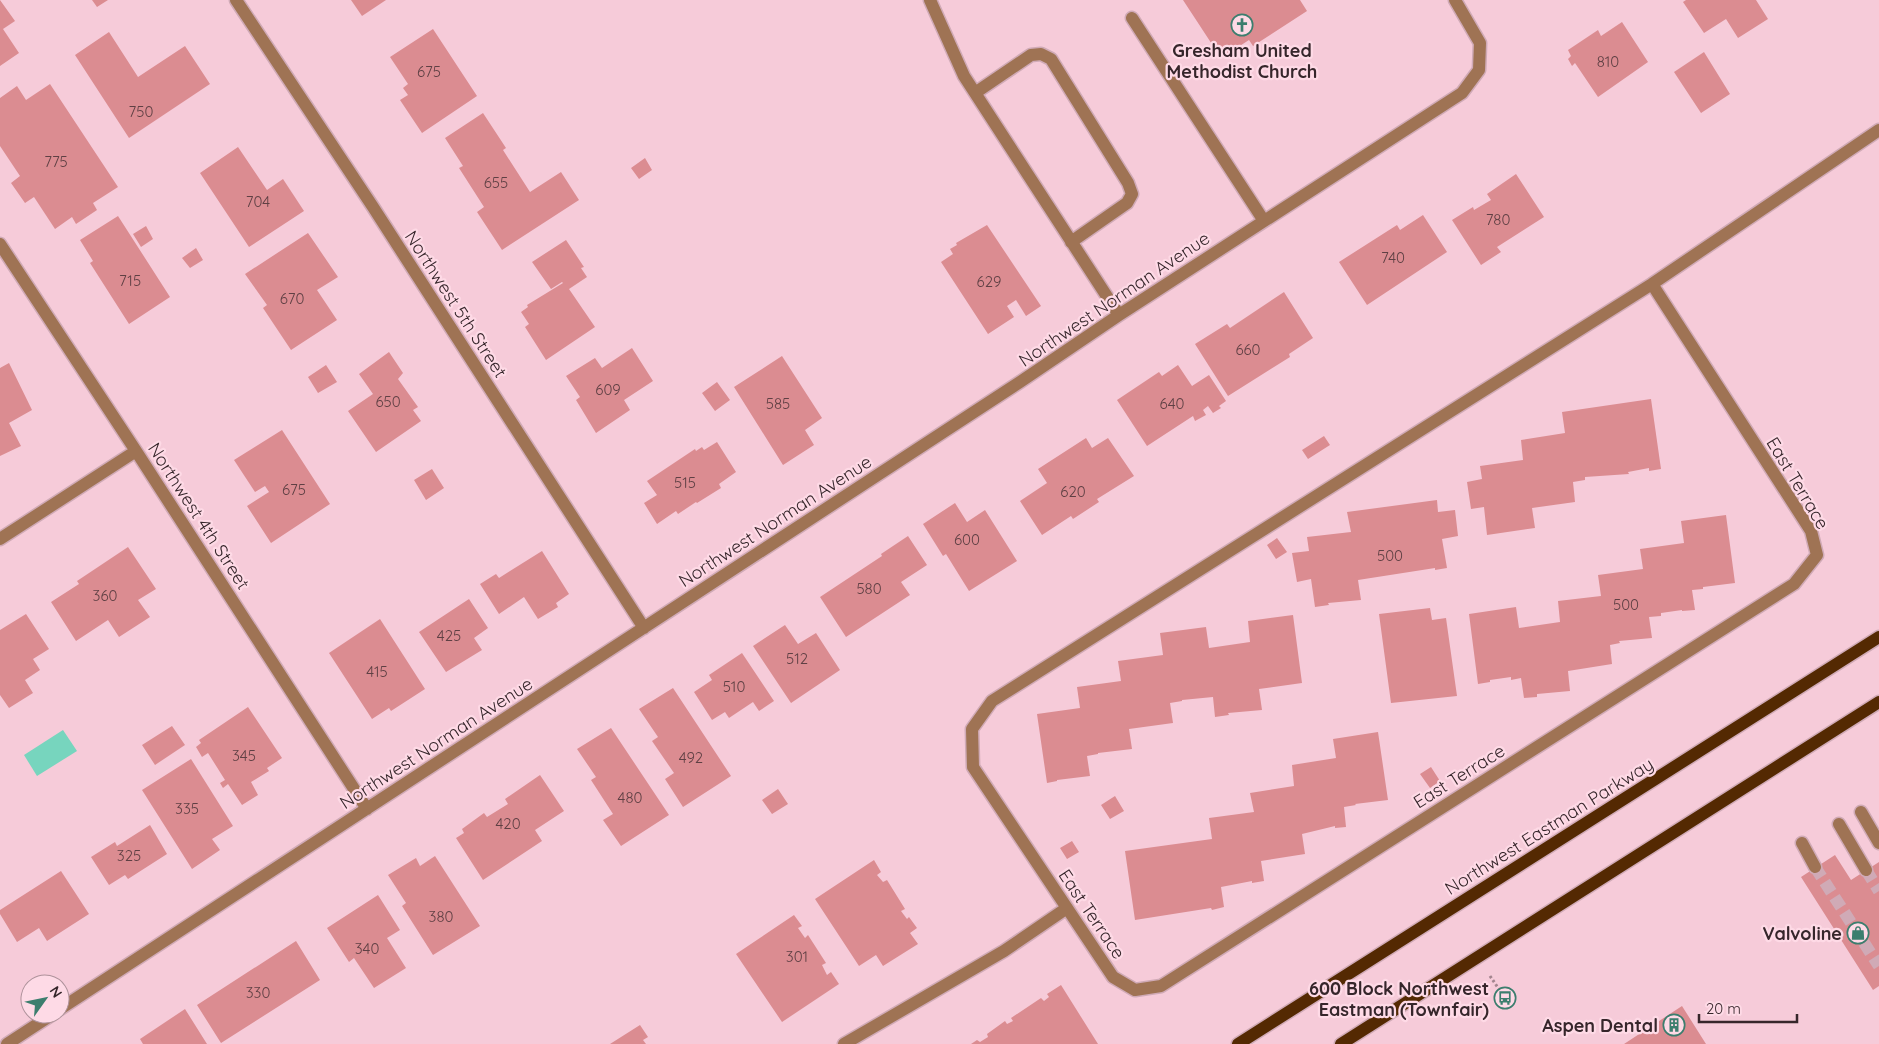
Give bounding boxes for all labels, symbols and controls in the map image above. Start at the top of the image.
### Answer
church icon: Gresham United Methodist Church [1230,13,1254,37]
place label: Gresham United Methodist Church [1167,39,1317,83]
house number: 810 [1597,52,1619,71]
house number: 675 [417,62,441,81]
house number: 750 [129,102,153,121]
house number: 775 [44,152,68,171]
house number: 655 [484,173,508,192]
house number: 704 [246,192,270,211]
house number: 780 [1486,210,1510,229]
street label: Northwest 5th Street [400,226,512,382]
street label: Northwest Norman Avenue [1014,226,1214,372]
house number: 740 [1381,248,1405,267]
house number: 715 [119,271,141,290]
house number: 629 [977,272,1001,291]
house number: 670 [280,289,304,308]
house number: 660 [1235,340,1261,359]
house number: 609 [595,380,621,399]
house number: 650 [375,392,401,411]
house number: 585 [766,394,790,413]
house number: 640 [1159,394,1185,413]
street label: East Terrace [1761,433,1835,533]
street label: Northwest 4th Street [143,438,255,594]
street label: Northwest Norman Avenue [674,450,876,592]
house number: 515 [674,473,696,492]
house number: 675 [282,480,306,499]
house number: 620 [1060,482,1086,501]
house number: 600 [954,530,980,549]
house number: 500 [1377,546,1403,565]
house number: 580 [856,579,882,598]
house number: 360 [93,586,118,605]
house number: 500 [1613,595,1639,614]
house number: 425 [437,626,461,645]
house number: 512 [786,649,808,668]
house number: 415 [366,662,388,681]
street label: Northwest Norman Avenue [335,672,537,814]
house number: 510 [723,677,745,696]
street label: East Terrace [1409,739,1509,813]
house number: 345 [232,746,256,765]
house number: 492 [679,748,703,767]
street label: Northwest Eastman Parkway [1440,752,1658,900]
house number: 480 [618,788,643,807]
house number: 335 [175,799,199,818]
house number: 420 [495,814,521,833]
house number: 325 [117,846,141,865]
street label: East Terrace [1054,865,1130,963]
house number: 380 [429,907,454,926]
shop icon: Valvoline [1846,921,1870,945]
place label: Valvoline [1763,922,1842,945]
house number: 340 [355,939,379,958]
house number: 301 [786,947,808,966]
north arrow [20,974,70,1024]
place label: 600 Block Northwest Eastman (Townfair) [1309,977,1489,1021]
text: N [46,983,66,1001]
house number: 330 [246,983,270,1002]
bus stop icon: 600 Block Northwest Eastman (Townfair) [1493,986,1517,1010]
scale bar [1699,992,1796,1024]
text: 20 m [1706,999,1741,1018]
building icon: Aspen Dental [1662,1013,1686,1037]
place label: Aspen Dental [1542,1014,1658,1037]

